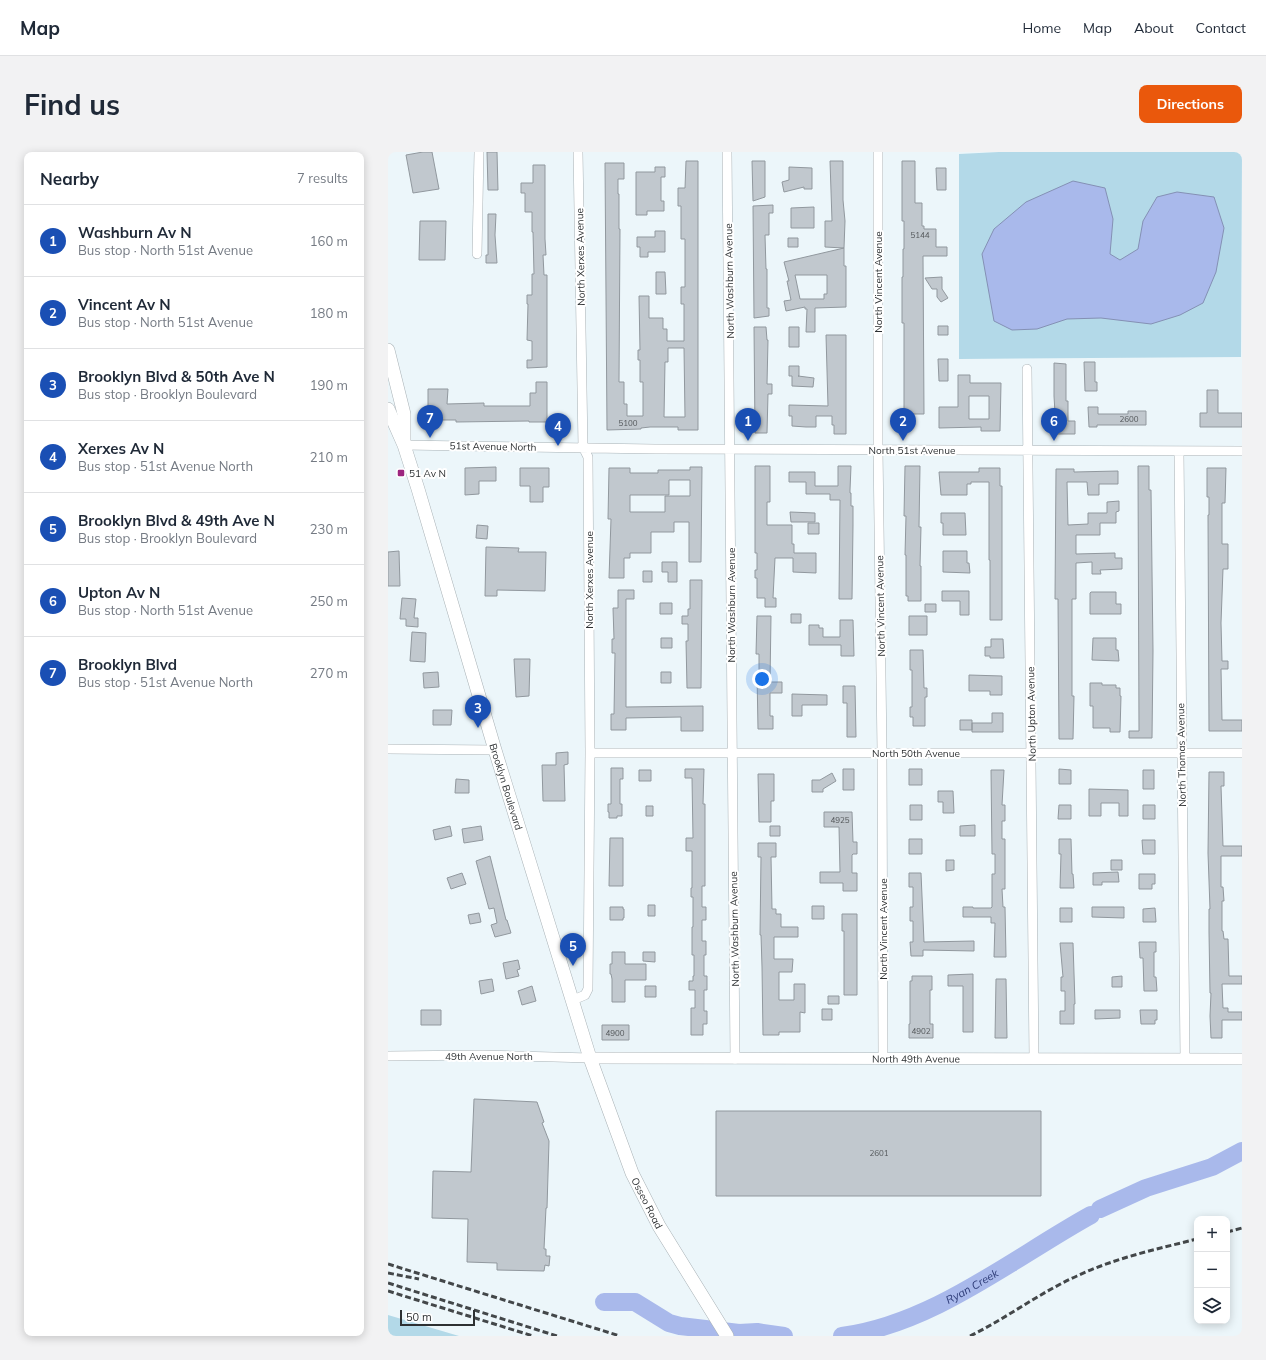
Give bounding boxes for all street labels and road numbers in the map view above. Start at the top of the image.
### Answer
street label: North Xerxes Avenue [573,208,588,306]
street label: North Washburn Avenue [722,223,737,339]
street label: North Vincent Avenue [872,231,885,333]
street label: 51st Avenue North [449,439,537,454]
street label: North 51st Avenue [869,444,955,457]
street label: North Xerxes Avenue [583,531,596,629]
street label: North Washburn Avenue [725,547,738,663]
street label: North Vincent Avenue [873,555,888,657]
street label: North Upton Avenue [1024,667,1039,761]
street label: North Thomas Avenue [1174,703,1189,807]
street label: Brooklyn Boulevard [486,742,525,832]
street label: North 50th Avenue [872,747,960,760]
street label: North Washburn Avenue [727,871,742,987]
street label: North Vincent Avenue [877,878,890,980]
street label: 49th Avenue North [445,1050,533,1063]
street label: North 49th Avenue [872,1052,960,1066]
street label: Osseo Road [628,1175,665,1231]

